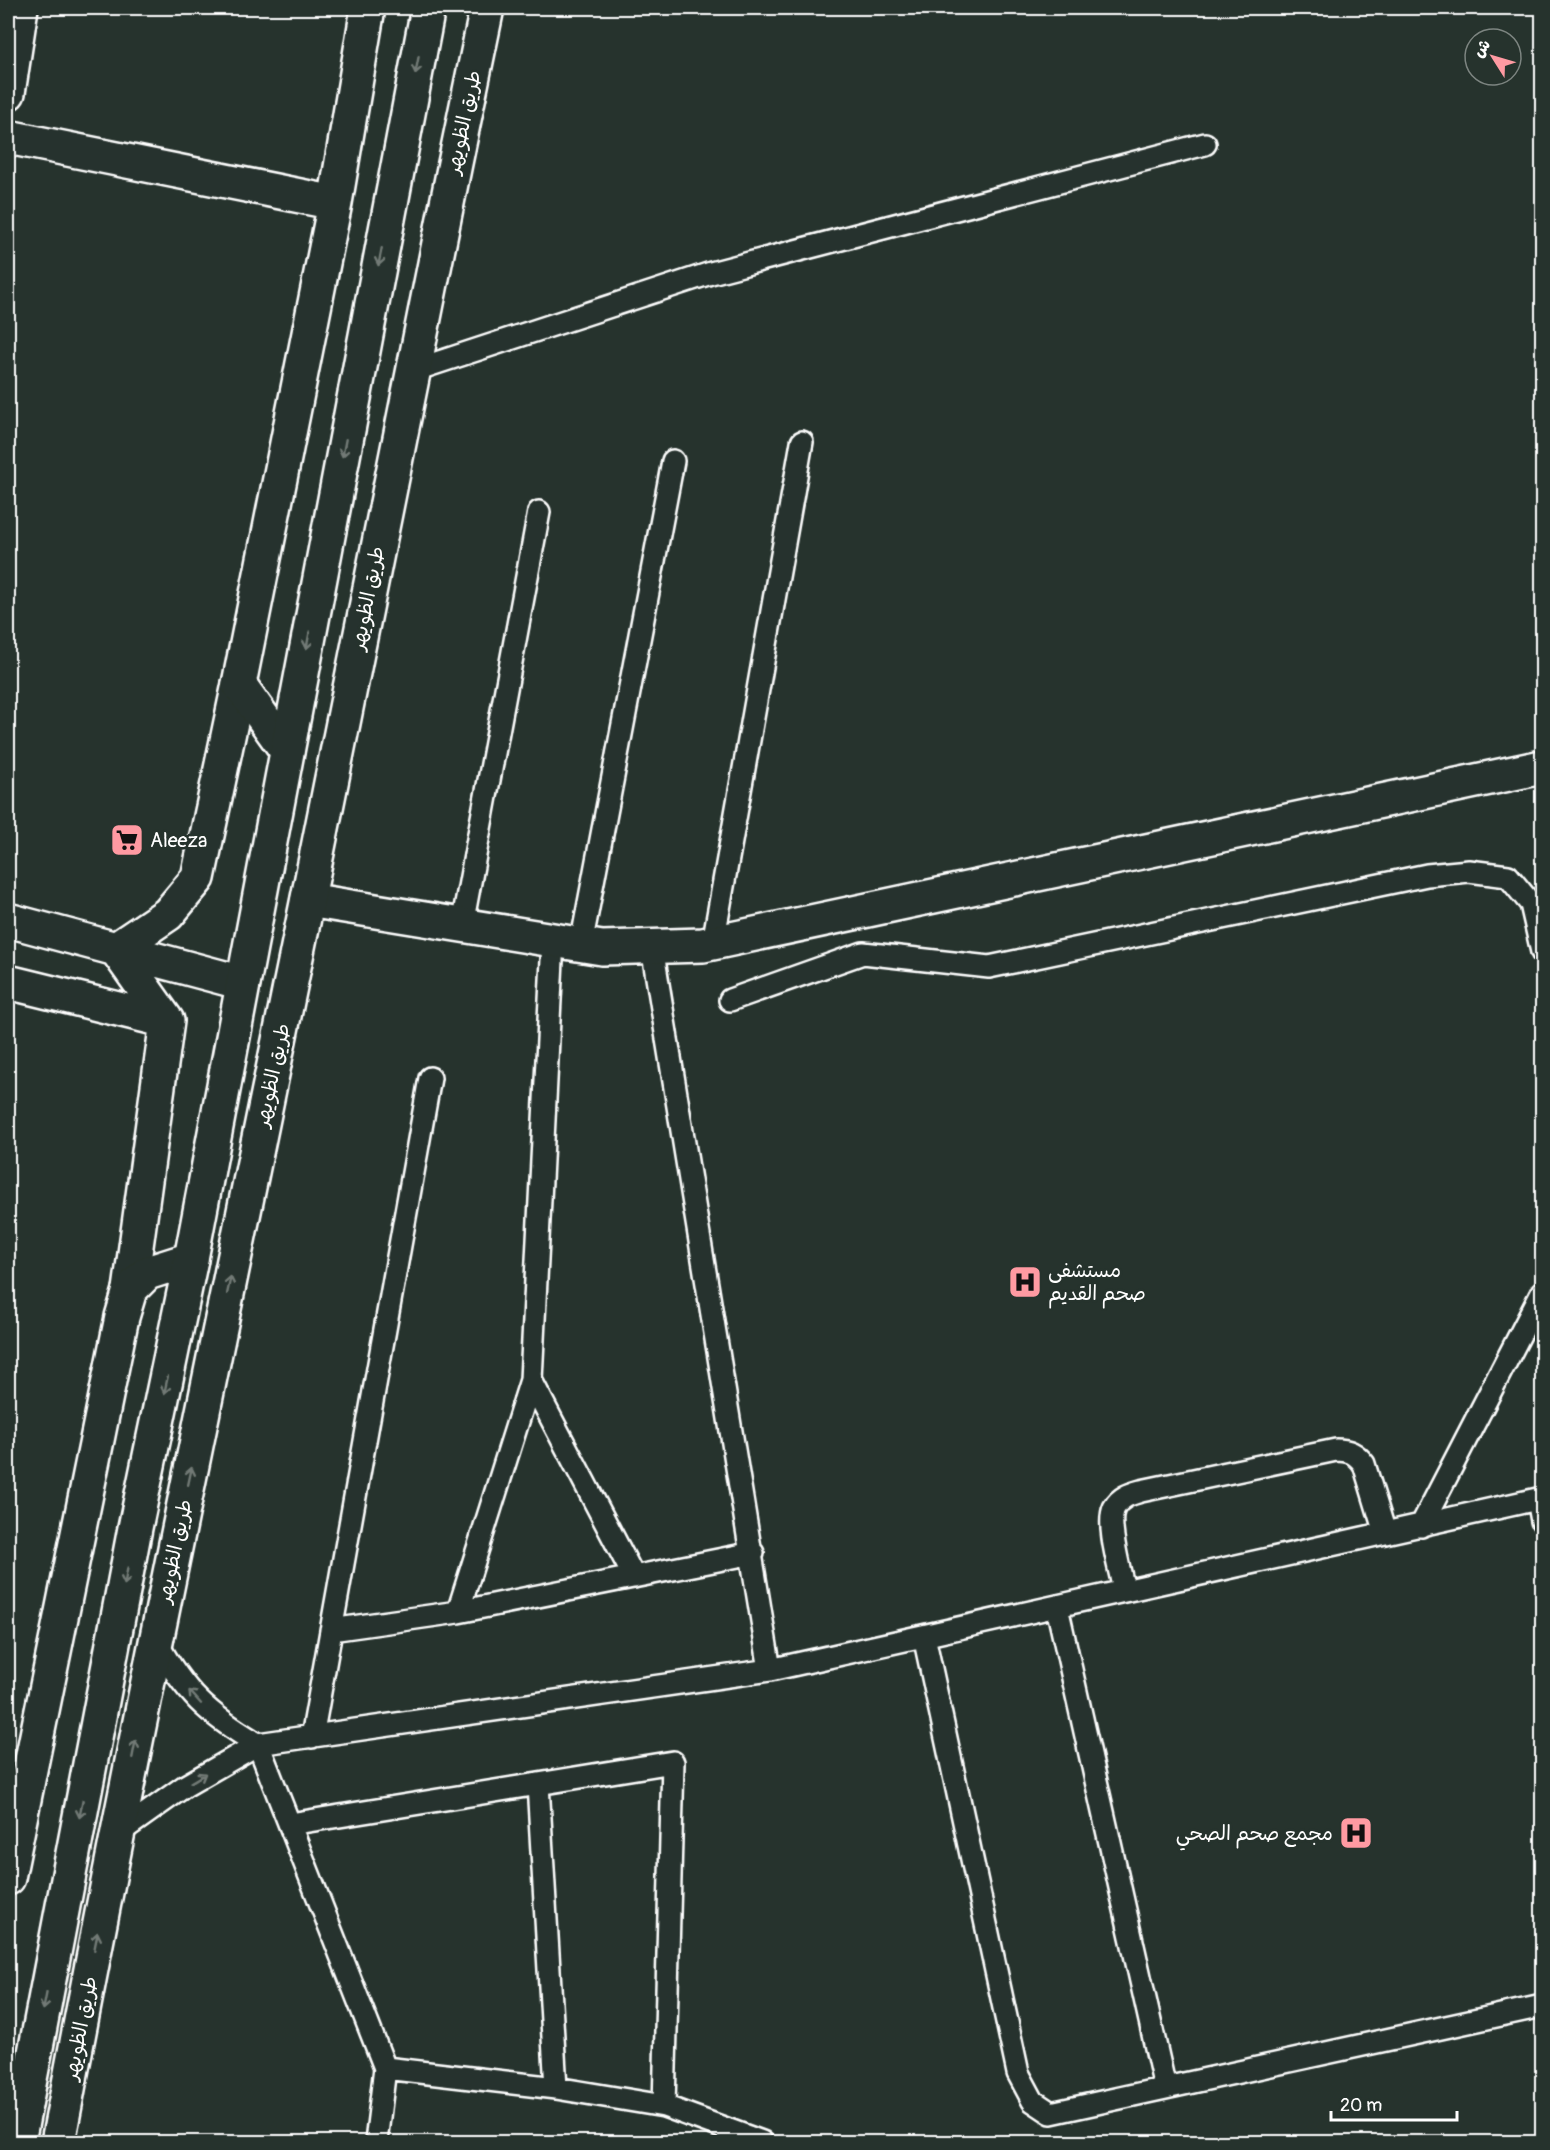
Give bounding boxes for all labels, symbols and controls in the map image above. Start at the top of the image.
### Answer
north arrow [1463,27,1523,87]
text: ش [1469,36,1495,62]
one-way arrow [411,55,422,74]
street label: طريق الظويهر [440,68,487,178]
one-way arrow [374,246,385,266]
one-way arrow [338,438,349,457]
street label: طريق الظويهر [345,544,390,654]
one-way arrow [302,629,313,649]
supermarket icon: Aleeza [109,822,145,858]
place label: Aleeza [150,828,207,853]
street label: طريق الظويهر [249,1021,296,1131]
place label: مستشفى صحم القديم [1048,1258,1146,1309]
hospital icon: مستشفى صحم القديم [1007,1264,1043,1300]
one-way arrow [224,1276,235,1295]
one-way arrow [159,1376,171,1395]
one-way arrow [185,1467,196,1486]
street label: طريق الظويهر [151,1497,198,1607]
one-way arrow [120,1566,131,1586]
one-way arrow [188,1690,202,1705]
one-way arrow [129,1740,140,1760]
one-way arrow [189,1772,206,1784]
one-way arrow [76,1799,87,1818]
hospital icon: مجمع صحم الصحي [1338,1815,1374,1851]
place label: مجمع صحم الصحي [1176,1821,1333,1851]
one-way arrow [91,1931,102,1951]
street label: طريق الظويهر [58,1974,103,2084]
one-way arrow [39,1990,50,2010]
scale bar [1331,2084,1457,2122]
text: 20 m [1340,2094,1382,2117]

